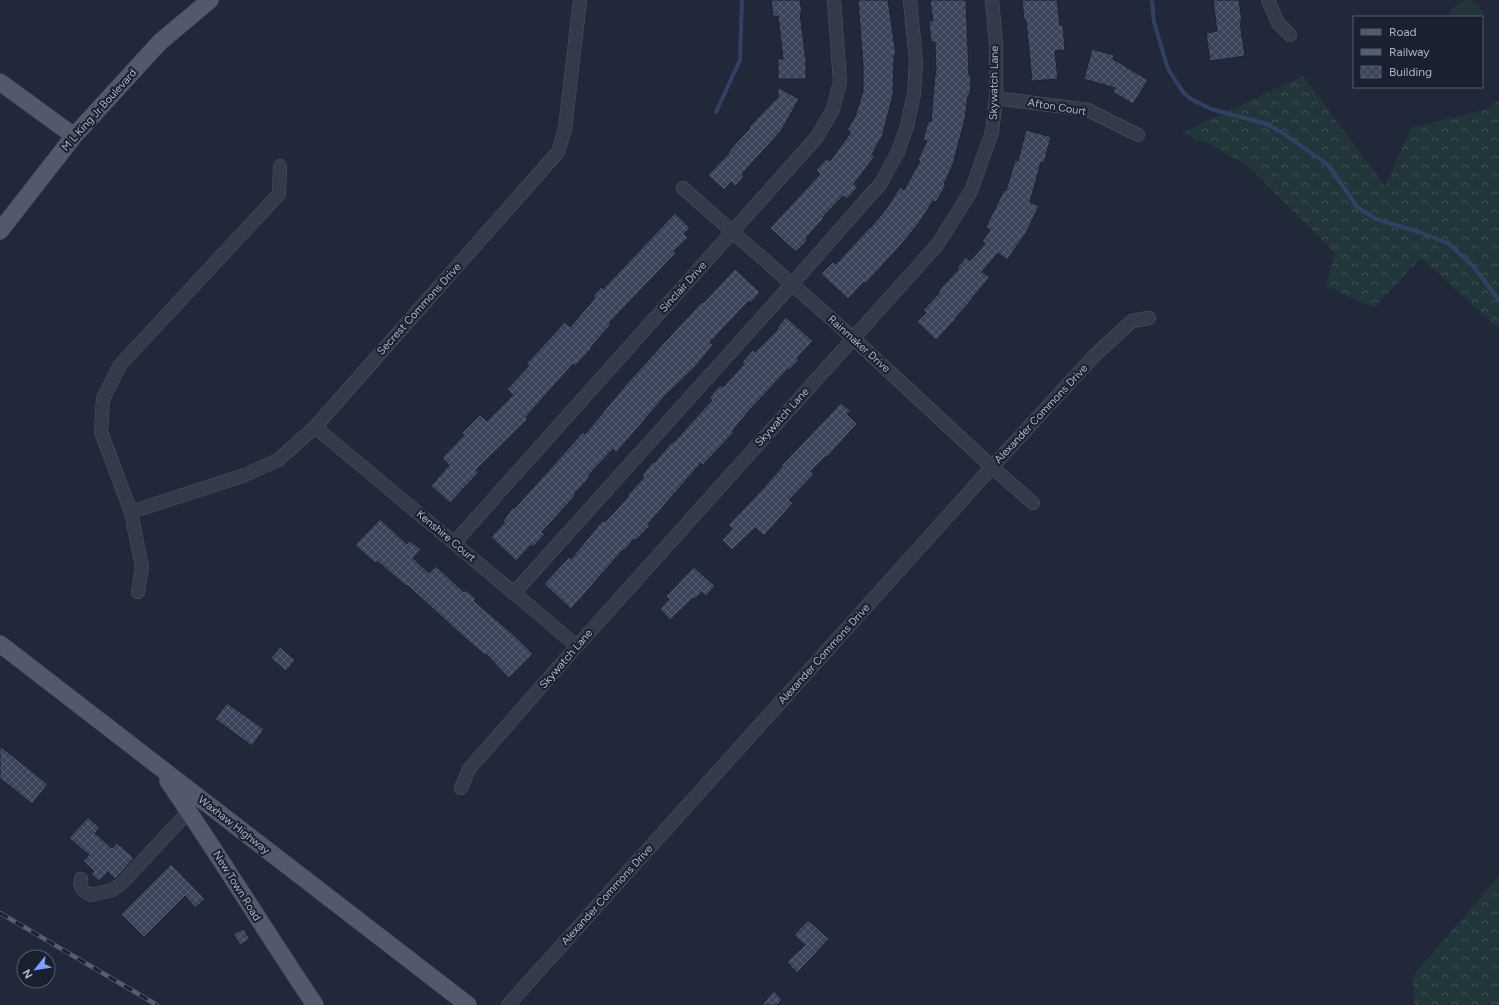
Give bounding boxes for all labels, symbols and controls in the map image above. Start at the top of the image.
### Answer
legend [1353,16,1483,88]
text: Road [1389,25,1417,39]
text: Railway [1389,45,1430,59]
street label: Skywatch Lane [987,46,1001,120]
text: Building [1389,65,1432,79]
street label: M L King Jr Boulevard [59,66,139,154]
street label: Afton Court [1027,96,1087,118]
street label: Sinclair Drive [657,259,709,315]
street label: Secrest Commons Drive [374,260,464,358]
street label: Rainmaker Drive [825,313,893,375]
street label: Alexander Commons Drive [992,362,1090,466]
street label: Skywatch Lane [752,385,812,449]
street label: Kenshire Court [414,507,478,565]
street label: Alexander Commons Drive [776,601,872,707]
street label: Skywatch Lane [537,627,595,691]
street label: Waxhaw Highway [196,793,272,857]
street label: Alexander Commons Drive [559,842,655,948]
street label: New Town Road [210,849,264,923]
north arrow [16,949,56,989]
text: N [20,967,36,981]

